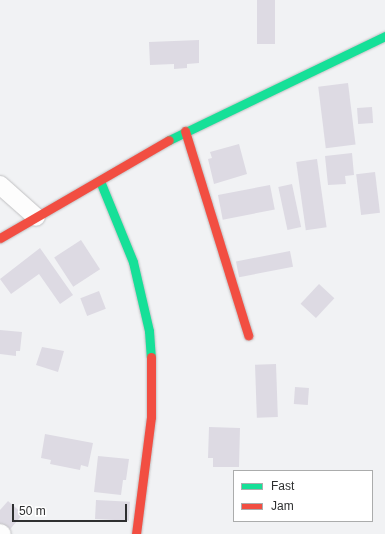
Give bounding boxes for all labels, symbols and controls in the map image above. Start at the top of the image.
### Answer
legend [233,470,373,522]
text: Fast [271,479,294,493]
scale bar [14,496,129,522]
text: Jam [271,499,294,513]
text: 50 m [19,504,46,518]

